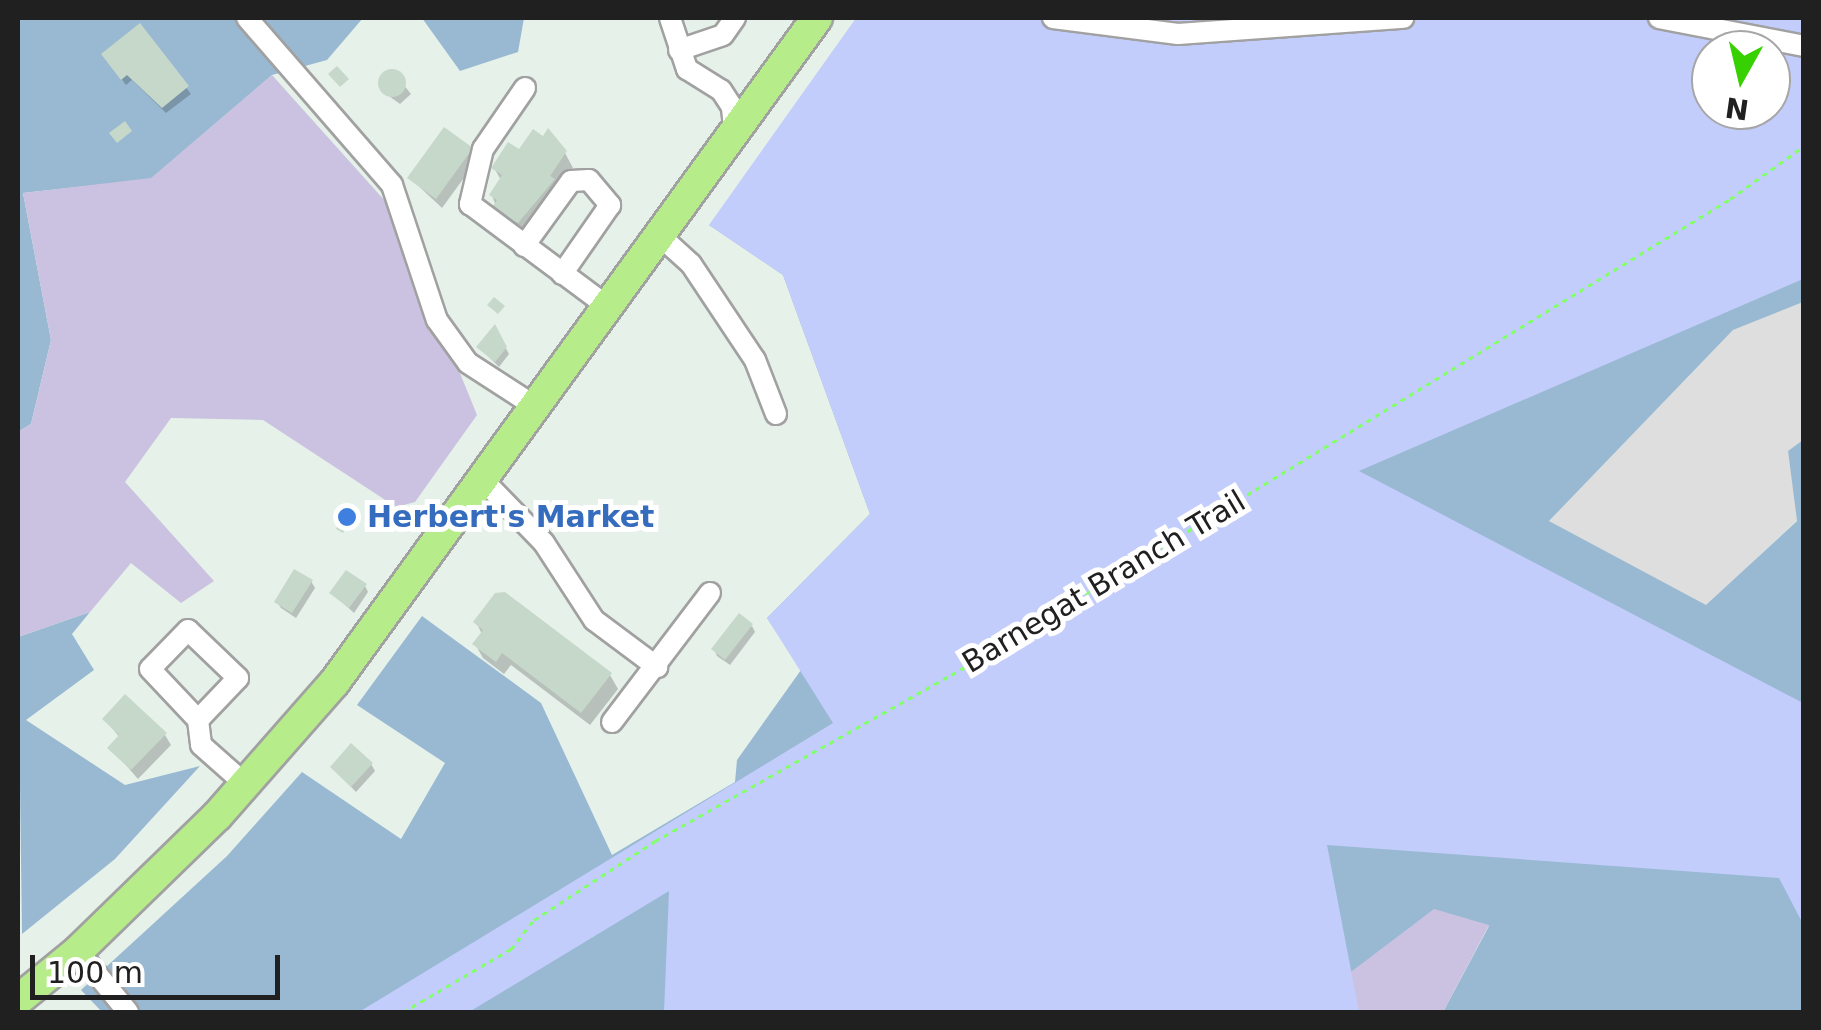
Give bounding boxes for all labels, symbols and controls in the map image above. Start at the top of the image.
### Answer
north arrow [1691,30,1791,130]
text: N [1723,90,1751,126]
street label: Barnegat Branch Trail [956,483,1252,681]
place label: Herbert's Market [367,499,654,535]
marker: Herbert's Market [336,506,358,528]
scale bar [35,935,285,997]
text: 100 m [47,955,143,990]

